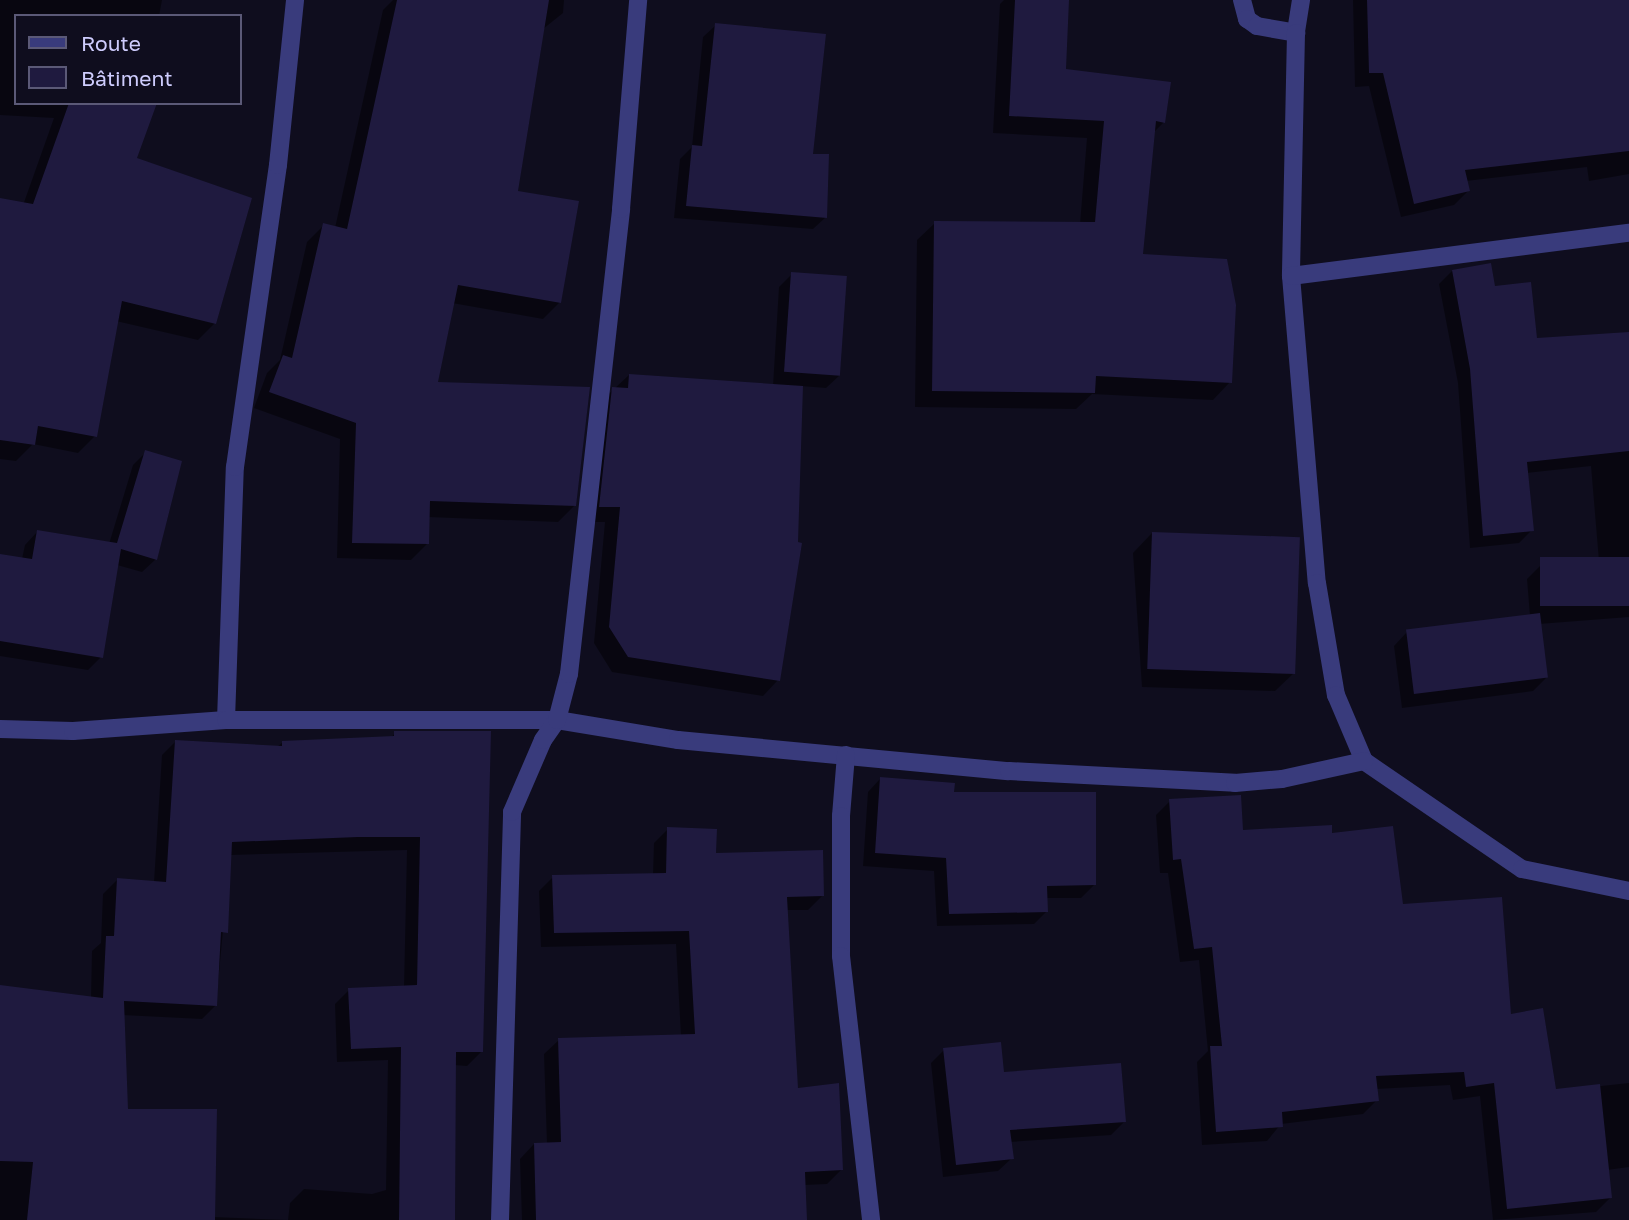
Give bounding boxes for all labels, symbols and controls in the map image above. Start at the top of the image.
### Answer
legend [14,14,242,105]
text: Route [81,30,141,56]
text: Bâtiment [81,65,173,91]

